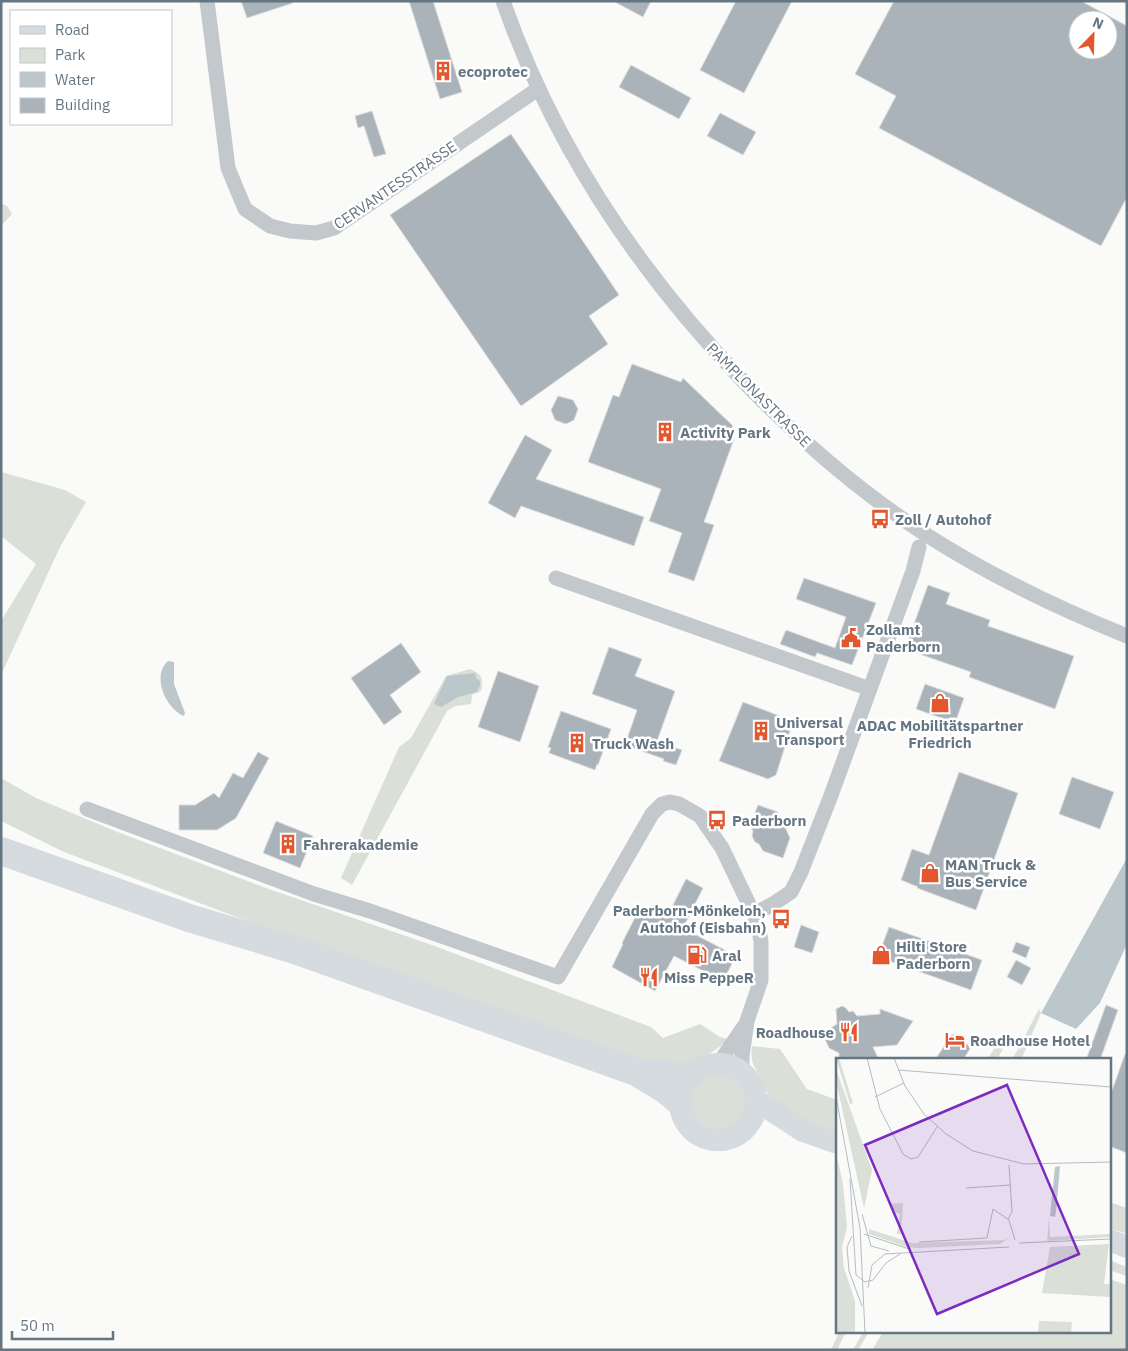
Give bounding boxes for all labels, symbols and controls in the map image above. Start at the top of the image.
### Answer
legend [10,10,172,125]
north arrow [1068,10,1118,60]
text: N [1090,13,1106,33]
text: Road [55,20,90,39]
text: Park [55,45,85,64]
building icon: ecoprotec [432,60,454,82]
place label: ecoprotec [458,62,528,81]
text: Water [55,70,96,89]
text: Building [55,95,110,114]
street label: CERVANTESSTRASSE [330,137,460,233]
street label: PAMPLONASTRASSE [703,339,815,451]
building icon: Activity Park [654,421,676,443]
place label: Activity Park [680,423,771,442]
bus stop icon: Zoll / Autohof [869,508,891,530]
place label: Zoll / Autohof [895,510,992,529]
place label: Zollamt Paderborn [866,620,940,656]
public building icon: Zollamt Paderborn [840,627,862,649]
shop icon: ADAC Mobilitätspartner Friedrich [929,692,951,714]
place label: Universal Transport [776,713,845,749]
place label: ADAC Mobilitätspartner Friedrich [857,716,1023,752]
building icon: Universal Transport [750,720,772,742]
building icon: Truck Wash [566,732,588,754]
place label: Truck Wash [592,734,674,753]
bus stop icon: Paderborn [706,809,728,831]
place label: Paderborn [732,811,806,830]
building icon: Fahrerakademie [277,833,299,855]
place label: Fahrerakademie [303,835,418,854]
place label: MAN Truck & Bus Service [945,855,1036,891]
shop icon: MAN Truck & Bus Service [919,862,941,884]
place label: Paderborn-Mönkeloh, Autohof (Eisbahn) [613,901,766,937]
bus stop icon: Paderborn-Mönkeloh, Autohof (Eisbahn) [770,908,792,930]
place label: Hilti Store Paderborn [896,937,970,973]
fuel station icon: Aral [686,944,708,966]
shop icon: Hilti Store Paderborn [870,944,892,966]
place label: Aral [712,946,742,965]
restaurant icon: Miss PeppeR [638,966,660,988]
place label: Miss PeppeR [664,968,754,987]
restaurant icon: Roadhouse [838,1021,860,1043]
place label: Roadhouse [756,1023,834,1042]
hotel icon: Roadhouse Hotel [944,1029,966,1051]
place label: Roadhouse Hotel [970,1031,1090,1050]
inset map [836,1058,1110,1334]
scale bar [12,1308,114,1340]
text: 50 m [20,1316,55,1335]

